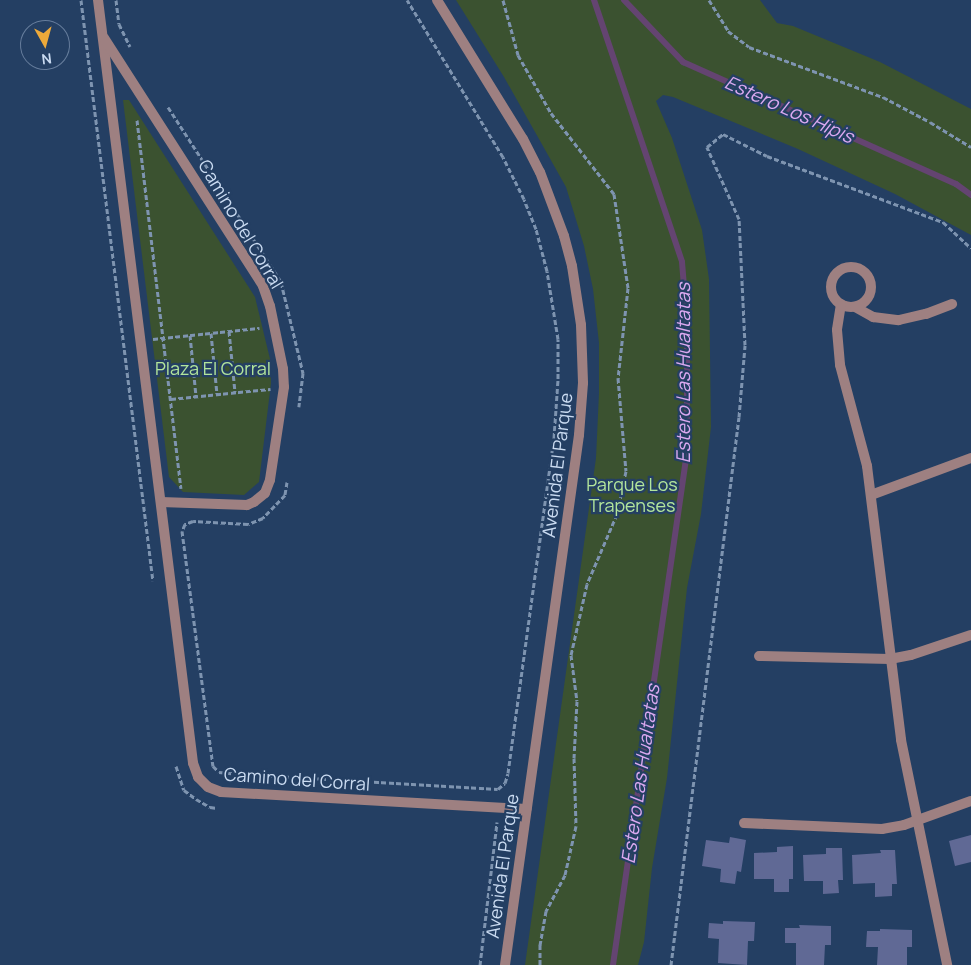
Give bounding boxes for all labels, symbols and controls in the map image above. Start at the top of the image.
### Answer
north arrow [20,20,70,70]
text: N [41,49,53,69]
water label: Estero Los Hipis [721,71,857,149]
street label: Camino del Corral [194,156,288,292]
water label: Estero Las Hualtatas [673,283,695,463]
park label: Plaza El Corral [155,357,271,379]
street label: Avenida El Parque [537,391,577,539]
park label: Parque Los Trapenses [586,474,678,516]
water label: Estero Las Hualtatas [617,683,665,865]
street label: Camino del Corral [223,763,371,795]
street label: Avenida El Parque [481,792,523,940]

